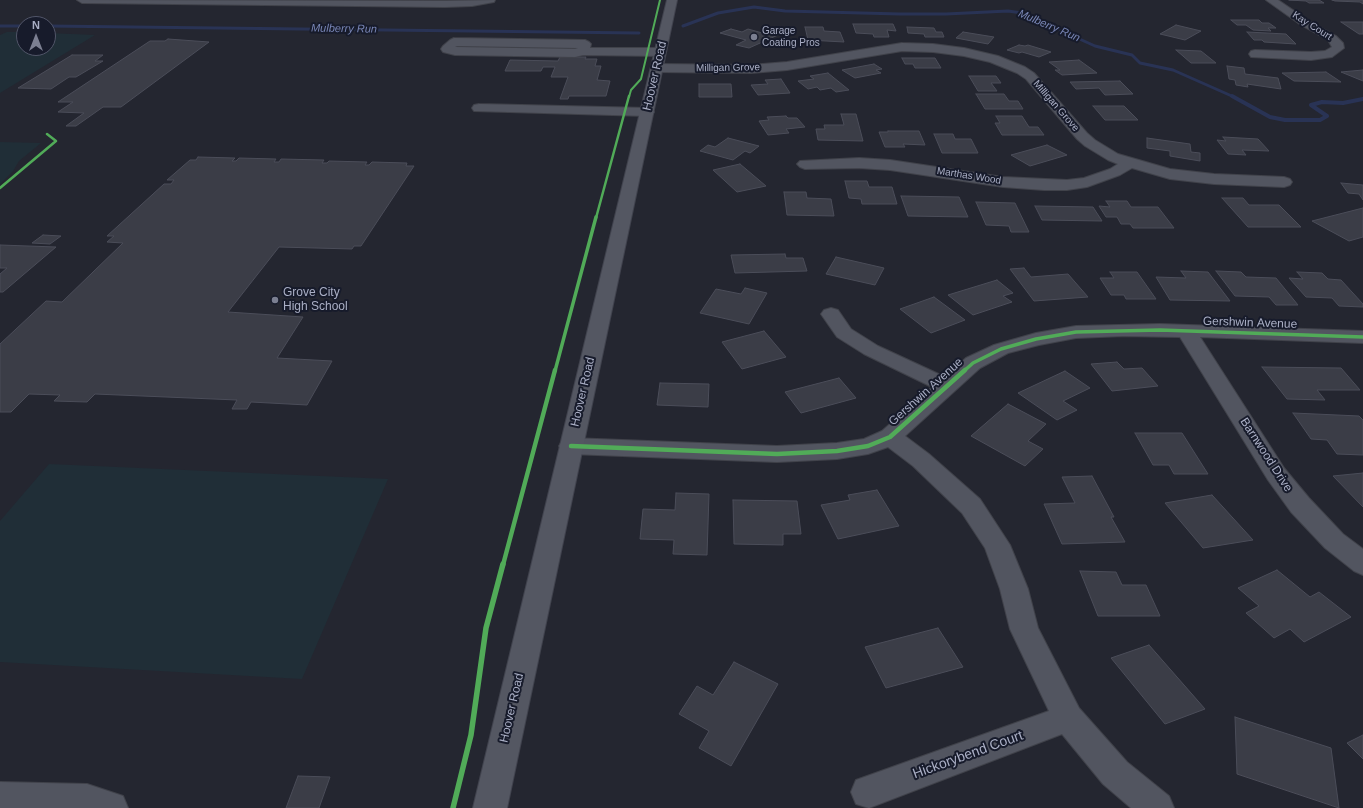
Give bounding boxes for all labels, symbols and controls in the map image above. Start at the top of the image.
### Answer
water label: Mulberry Run [1016,7,1082,45]
street label: Kay Court [1290,9,1334,43]
north arrow [16,16,56,56]
text: N [32,19,40,31]
water label: Mulberry Run [311,22,377,36]
place label: Garage Coating Pros [762,25,820,48]
marker: Garage Coating Pros [749,32,759,42]
street label: Hoover Road [640,40,670,112]
street label: Milligan Grove [696,61,760,75]
street label: Milligan Grove [1031,78,1081,134]
street label: Marthas Wood [936,165,1002,187]
place label: Grove City High School [283,286,348,314]
marker: Grove City High School [270,295,280,305]
street label: Gershwin Avenue [1203,314,1297,332]
street label: Gershwin Avenue [886,355,966,429]
street label: Hoover Road [568,356,598,428]
street label: Barnwood Drive [1237,415,1295,495]
street label: Hoover Road [497,672,527,744]
street label: Hickorybend Court [911,727,1025,783]

